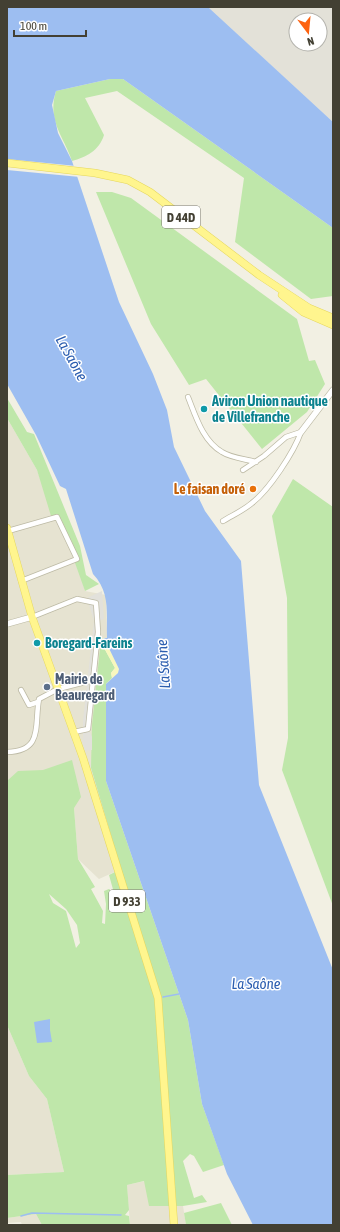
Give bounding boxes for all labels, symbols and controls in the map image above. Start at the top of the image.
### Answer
scale bar [14,12,86,38]
north arrow [288,12,328,52]
text: 100 m [20,19,47,33]
text: N [306,35,316,48]
road number: D 44D [162,206,200,228]
water label: La Saône [53,332,91,384]
place label: Aviron Union nautique de Villefranche [211,393,328,425]
marker: Aviron Union nautique de Villefranche [199,404,209,414]
place label: Le faisan doré [174,481,245,497]
marker: Le faisan doré [248,484,258,494]
place label: Boregard-Fareins [45,635,133,651]
marker: Boregard-Fareins [32,638,42,648]
water label: La Saône [153,639,173,689]
place label: Mairie de Beauregard [55,671,115,703]
marker: Mairie de Beauregard [42,682,52,692]
road number: D 933 [109,890,145,912]
water label: La Saône [231,975,281,992]

